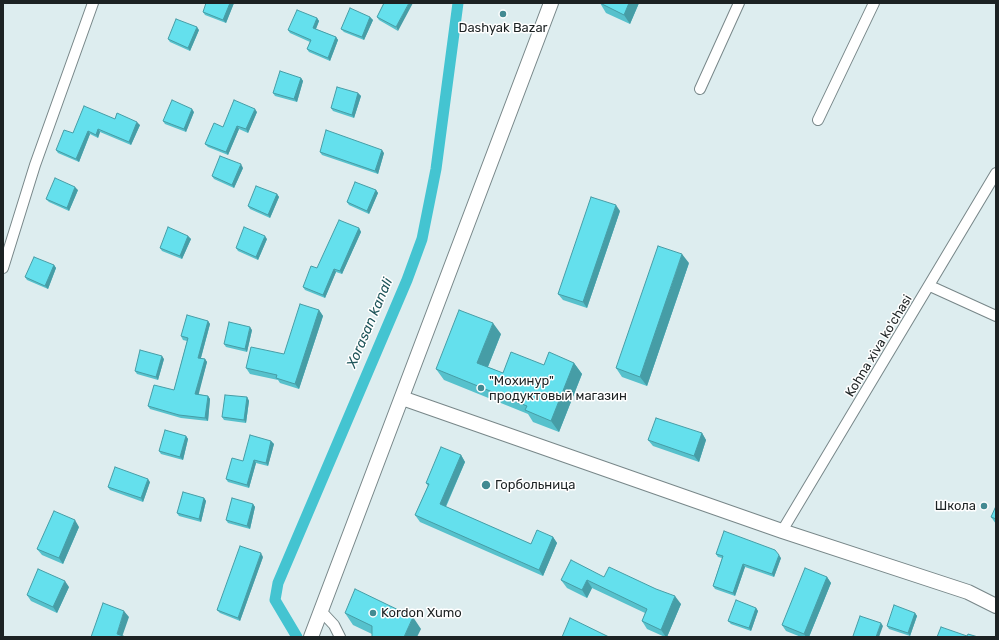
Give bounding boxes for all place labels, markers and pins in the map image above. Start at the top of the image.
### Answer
marker: Dashyak Bazar [498,9,508,19]
place label: Dashyak Bazar [458,20,548,36]
place label: "Мохинур" продуктовый магазин [489,373,627,404]
marker: "Мохинур" продуктовый магазин [476,383,486,393]
place label: Горбольница [495,477,575,493]
marker: Горбольница [480,479,492,491]
place label: Школа [935,498,976,514]
marker: Школа [979,501,989,511]
place label: Kordon Xumo [381,605,462,621]
marker: Kordon Xumo [368,608,378,618]

